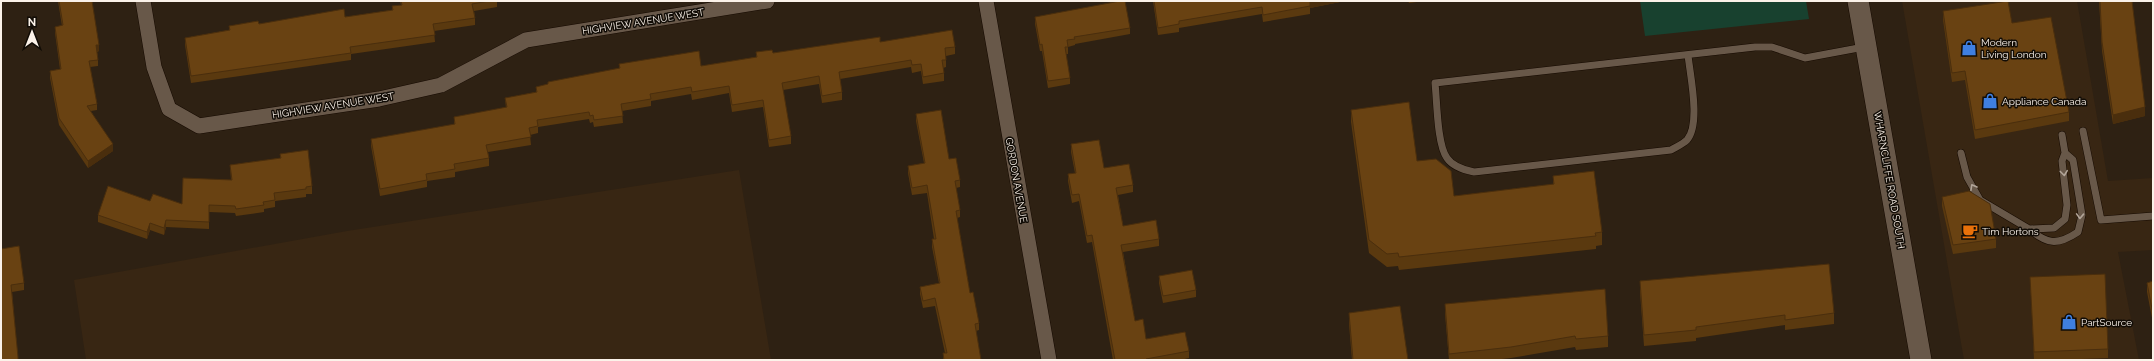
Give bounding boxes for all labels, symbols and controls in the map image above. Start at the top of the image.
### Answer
street label: HIGHVIEW AVENUE WEST [581,6,705,37]
north arrow [12,12,52,52]
text: N [28,16,36,29]
place label: Modern Living London [1981,37,2047,60]
shop icon: Modern Living London [1960,39,1978,57]
street label: HIGHVIEW AVENUE WEST [271,90,395,121]
shop icon: Appliance Canada [1981,92,1999,110]
place label: Appliance Canada [2002,96,2086,107]
street label: WHARNCLIFFE ROAD SOUTH [1872,111,1907,250]
street label: GORDON AVENUE [1004,137,1029,224]
one-way arrow [2059,170,2068,176]
one-way arrow [1970,184,1977,191]
one-way arrow [2076,213,2084,219]
cafe icon: Tim Hortons [1961,222,1979,240]
place label: Tim Hortons [1982,226,2039,237]
shop icon: PartSource [2060,313,2078,331]
place label: PartSource [2081,317,2132,328]

